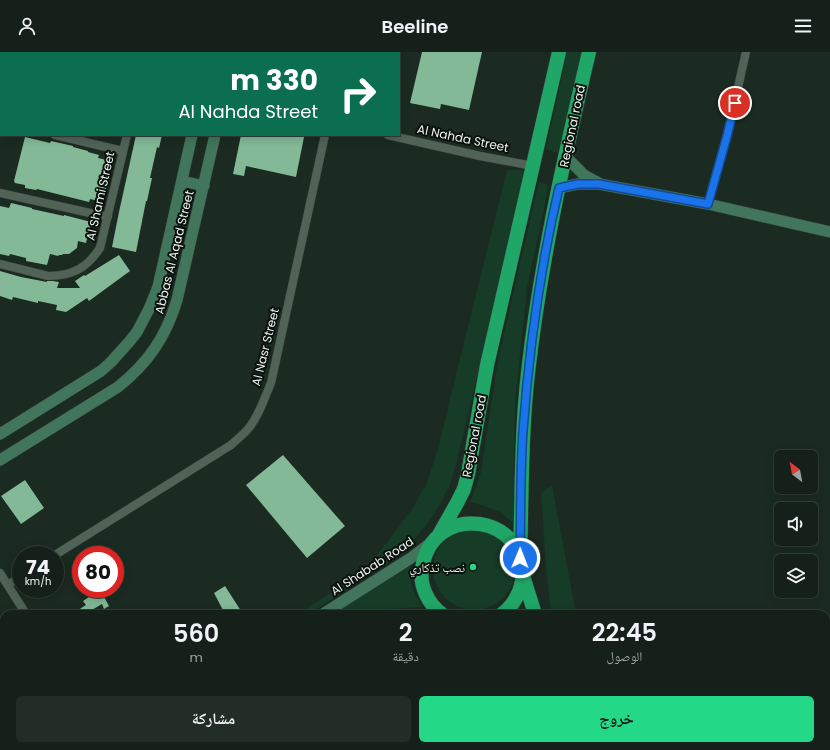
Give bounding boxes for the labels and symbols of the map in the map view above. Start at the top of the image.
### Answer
street label: Regional road [555,83,589,169]
pin [718,86,752,120]
street label: Al Nahda Street [416,120,510,156]
street label: Al Shami Street [82,150,118,242]
street label: Abbas Al Aqad Street [150,188,198,316]
street label: Al Nasr Street [247,306,283,388]
street label: Regional road [458,393,490,479]
north arrow [774,450,818,494]
street label: Al Shabab Road [327,533,417,599]
position arrow [499,537,541,579]
speed limit sign: 80 [72,546,124,598]
place label: نصب تذكاري [409,559,465,578]
marker: نصب تذكاري [468,562,478,572]

